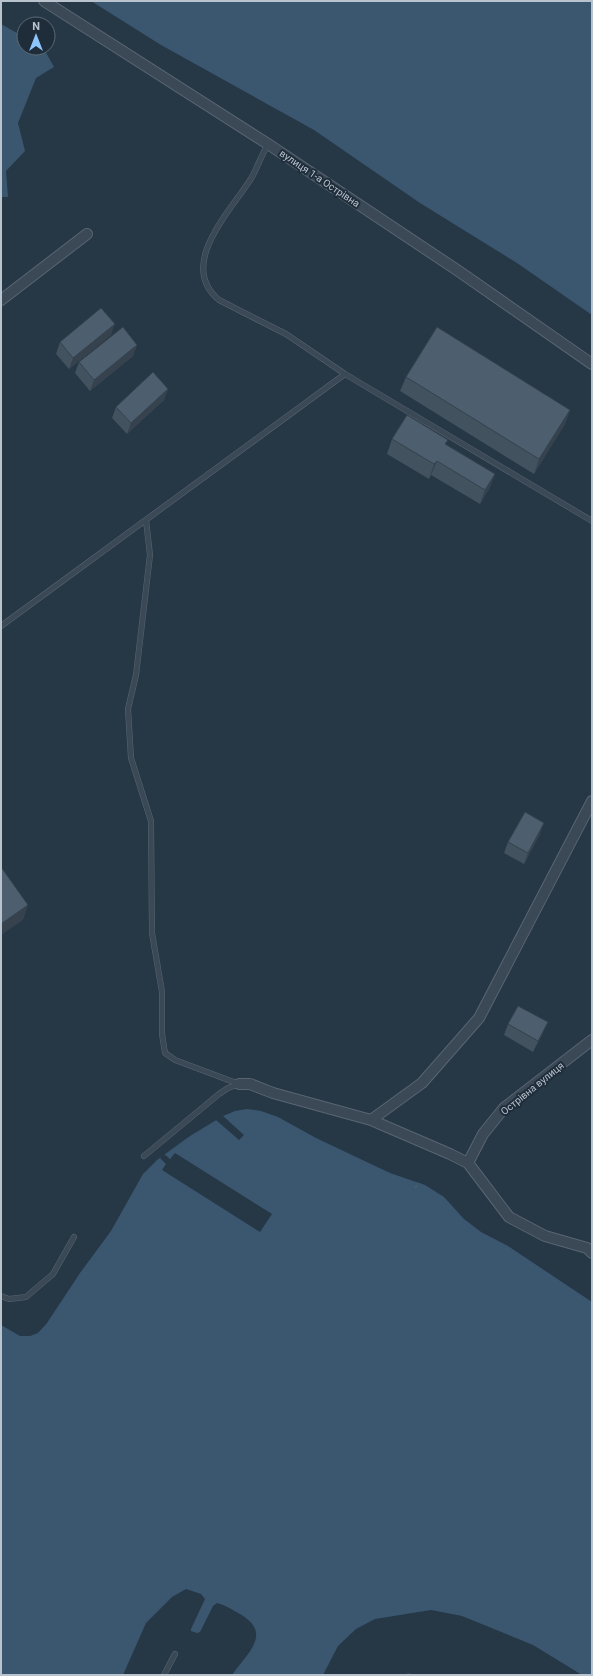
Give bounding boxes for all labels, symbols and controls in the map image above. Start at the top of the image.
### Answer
north arrow [16,16,56,56]
text: N [32,20,40,33]
street label: вулиця 1-а Острівна [278,148,362,209]
street label: Острівна вулиця [499,1060,566,1117]

